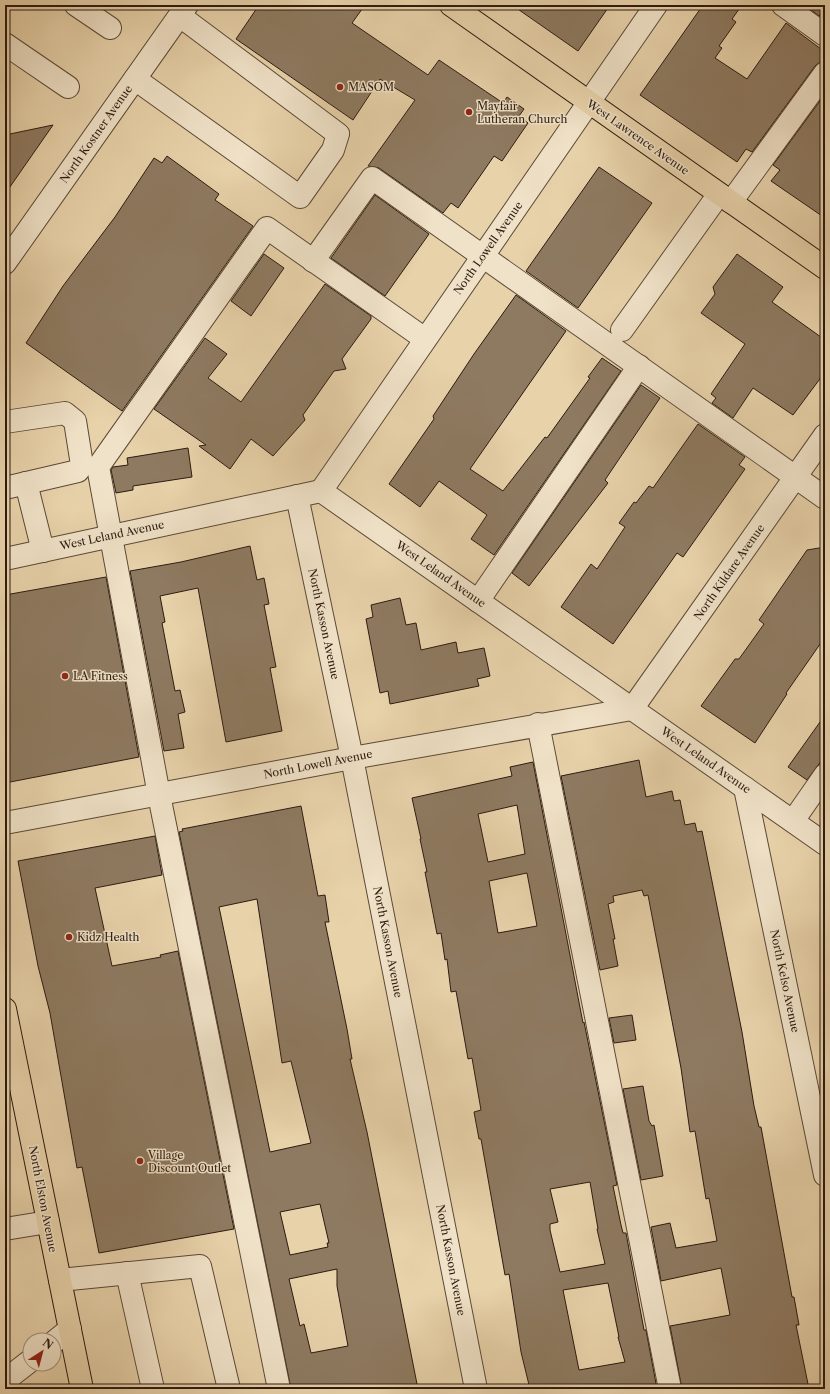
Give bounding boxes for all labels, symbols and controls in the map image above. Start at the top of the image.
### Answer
place label: MASOM [348,80,394,94]
street label: North Kostner Avenue [57,82,135,186]
marker: MASOM [335,82,345,92]
street label: West Lawrence Avenue [583,96,692,178]
place label: Mayfair Lutheran Church [477,99,568,126]
marker: Mayfair Lutheran Church [464,107,474,117]
street label: North Lowell Avenue [451,199,525,297]
street label: West Leland Avenue [58,517,166,553]
street label: North Kildare Avenue [691,521,767,623]
street label: West Leland Avenue [393,537,489,610]
street label: North Kasson Avenue [305,567,343,681]
place label: LA Fitness [73,669,128,683]
marker: LA Fitness [60,671,70,681]
street label: West Leland Avenue [658,723,754,796]
street label: North Lowell Avenue [262,747,374,781]
street label: North Kasson Avenue [370,885,406,999]
street label: North Kelso Avenue [767,928,803,1034]
place label: Kidz Health [77,930,140,944]
marker: Kidz Health [64,932,74,942]
street label: North Elston Avenue [26,1144,60,1254]
place label: Village Discount Outlet [147,1148,231,1175]
marker: Village Discount Outlet [135,1156,145,1166]
street label: North Kasson Avenue [433,1203,469,1317]
north arrow [22,1332,62,1372]
text: N [40,1335,56,1353]

